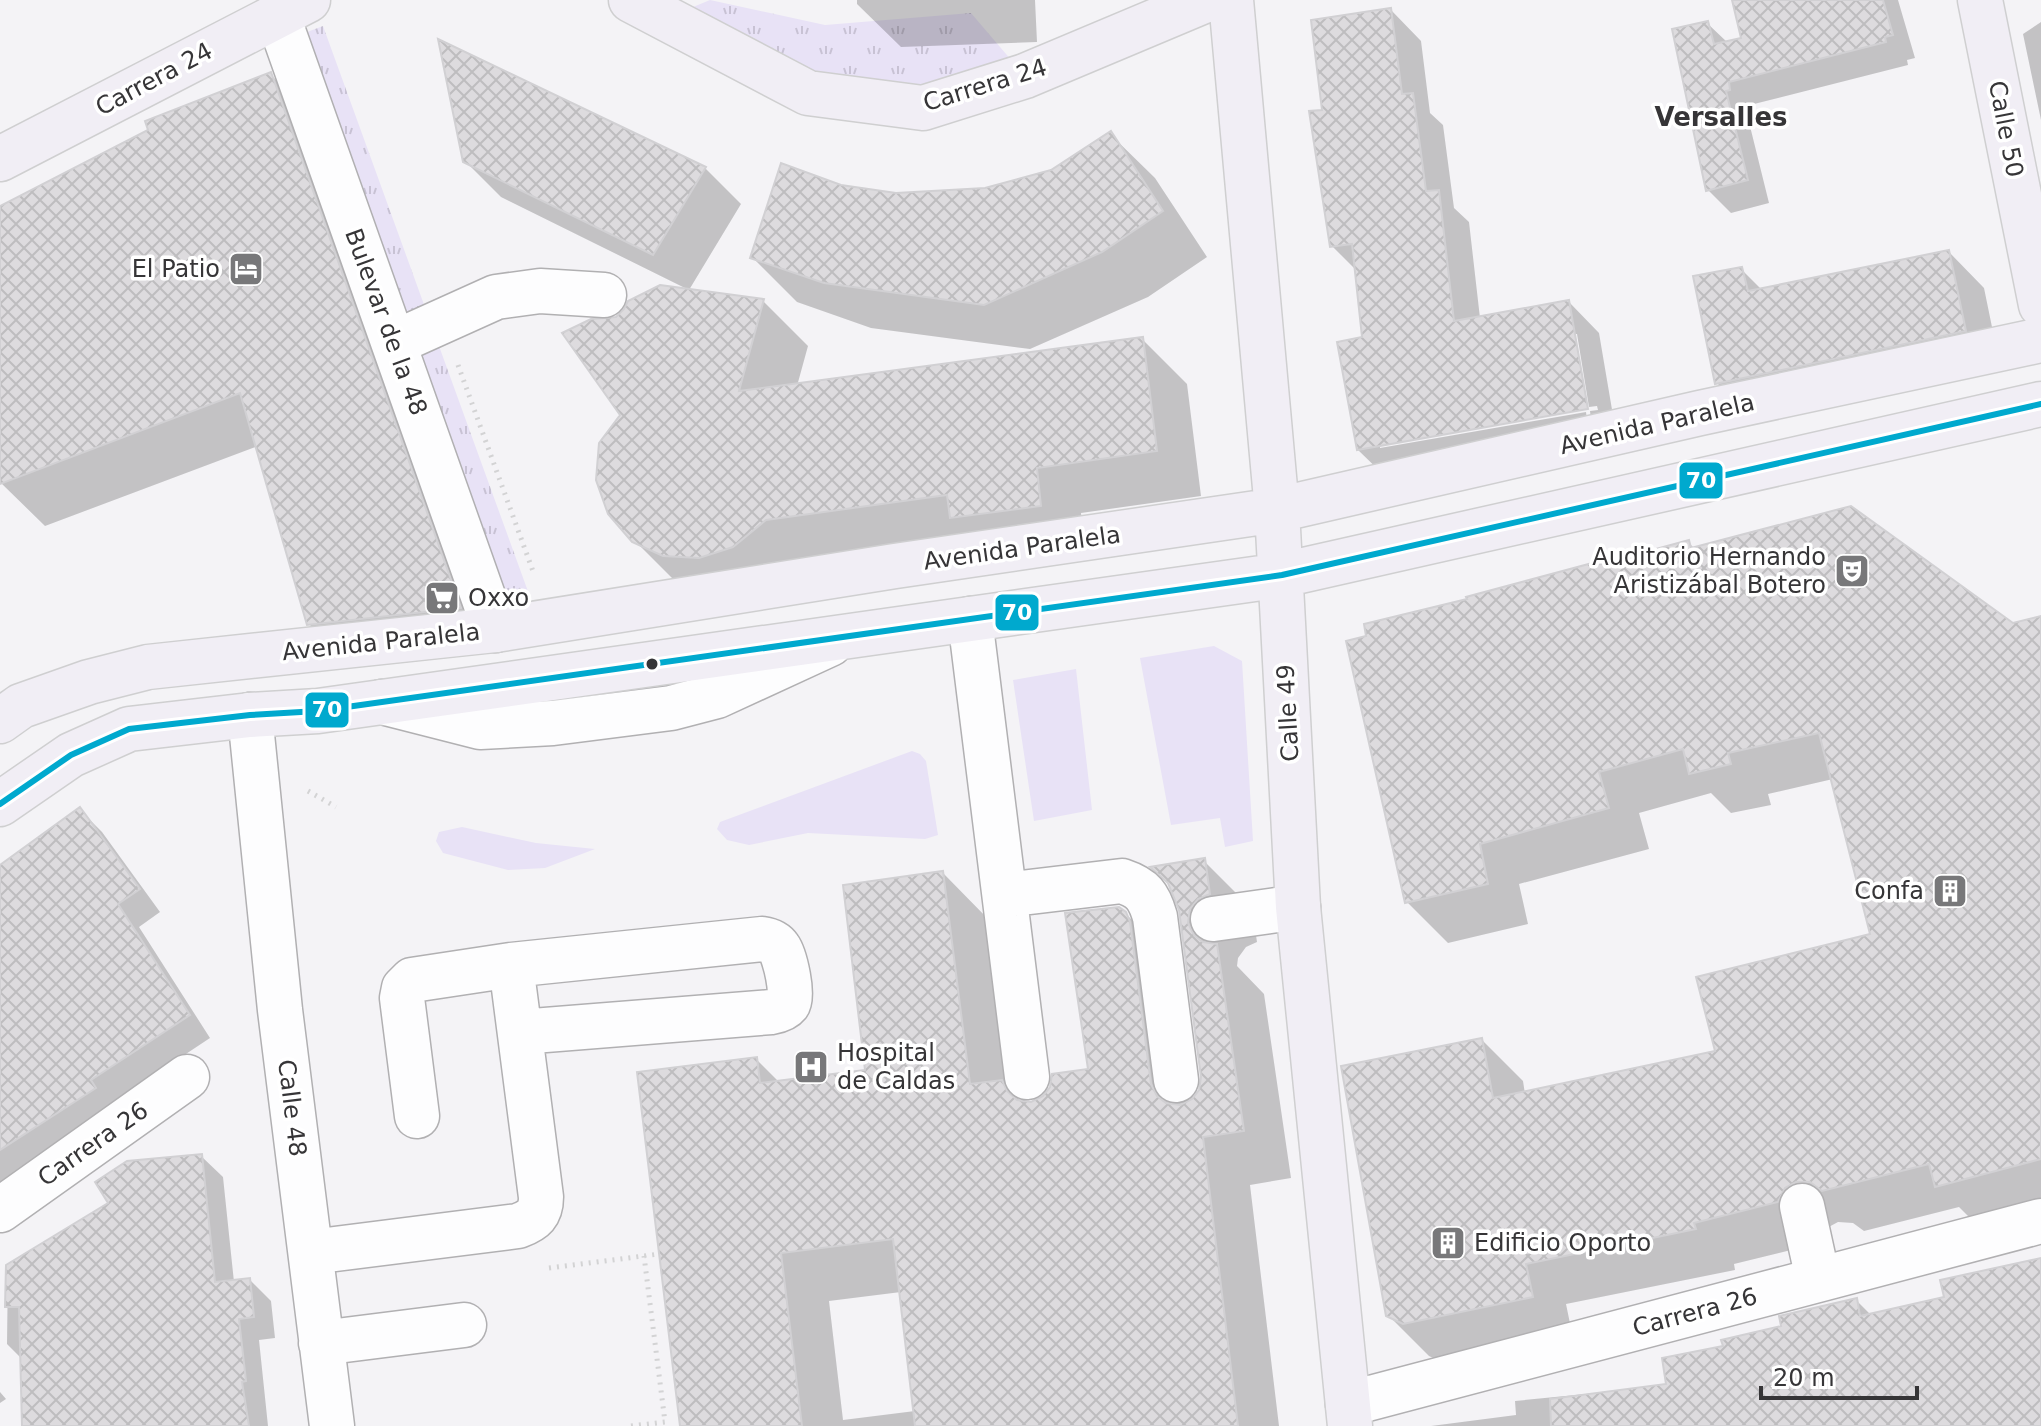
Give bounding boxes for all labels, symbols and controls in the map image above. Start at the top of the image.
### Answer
street label: Carrera 24 [91,37,217,121]
street label: Carrera 24 [920,53,1050,117]
street label: Calle 50 [1983,78,2029,180]
district label: Versalles [1654,102,1788,132]
street label: Bulevar de la 48 [339,225,433,419]
hotel icon: El Patio [227,250,265,288]
place label: El Patio [132,255,220,283]
street label: Avenida Paralela [1557,388,1757,460]
line badge: 70 [1678,461,1724,500]
text: 70 [1686,468,1716,493]
street label: Avenida Paralela [922,520,1122,576]
place label: Auditorio Hernando Aristizábal Botero [1592,543,1826,599]
theatre icon: Auditorio Hernando Aristizábal Botero [1833,552,1871,590]
supermarket icon: Oxxo [423,579,461,617]
place label: Oxxo [468,584,529,612]
line badge: 70 [994,593,1040,632]
text: 70 [1002,600,1032,625]
street label: Avenida Paralela [281,618,481,666]
unlabelled marker [644,656,660,672]
street label: Calle 49 [1271,663,1305,763]
line badge: 70 [304,691,350,729]
text: 70 [312,697,342,722]
building icon: Confa [1931,872,1969,910]
place label: Confa [1854,877,1924,905]
place label: Hospital de Caldas [837,1039,955,1095]
hospital icon: Hospital de Caldas [792,1048,830,1086]
street label: Calle 48 [272,1058,312,1158]
street label: Carrera 26 [33,1096,153,1192]
building icon: Edificio Oporto [1429,1224,1467,1262]
place label: Edificio Oporto [1474,1229,1651,1257]
street label: Carrera 26 [1630,1282,1760,1342]
scale bar [1761,1350,1917,1400]
text: 20 m [1773,1364,1835,1392]

